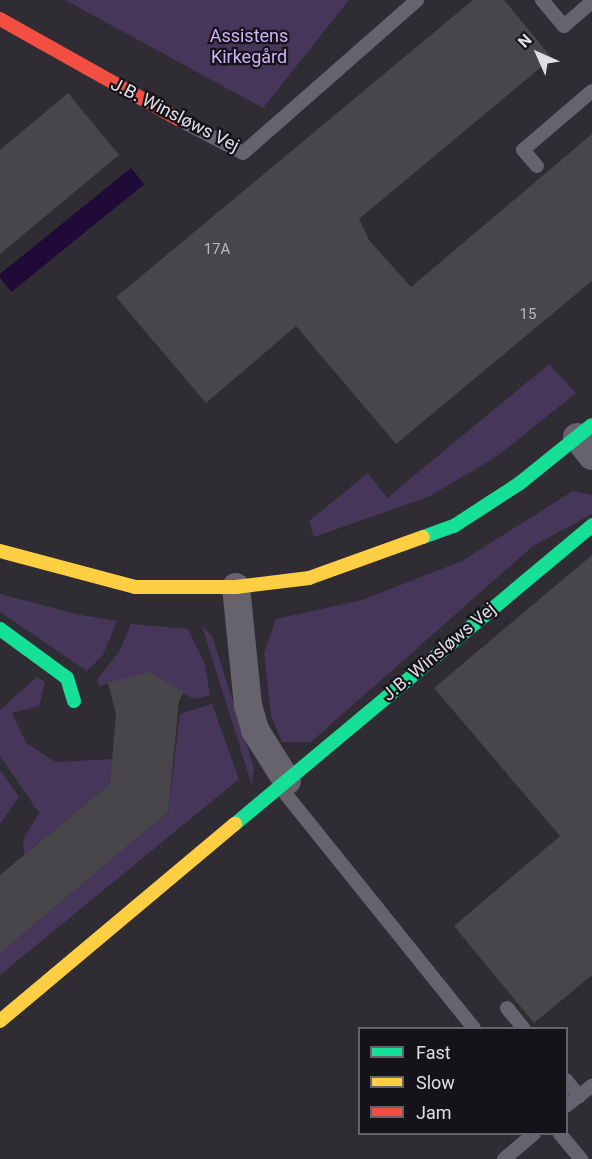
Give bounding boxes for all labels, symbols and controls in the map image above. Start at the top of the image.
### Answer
north arrow [508,24,568,84]
park label: Assistens Kirkegård [210,26,288,68]
text: N [514,30,536,52]
street label: J.B. Winsløws Vej [107,73,243,157]
house number: 17A [204,241,230,259]
house number: 15 [520,306,536,324]
street label: J.B. Winsløws Vej [378,598,500,706]
legend [358,1027,568,1135]
text: Fast [416,1042,451,1063]
text: Slow [416,1072,455,1093]
text: Jam [416,1102,452,1123]

